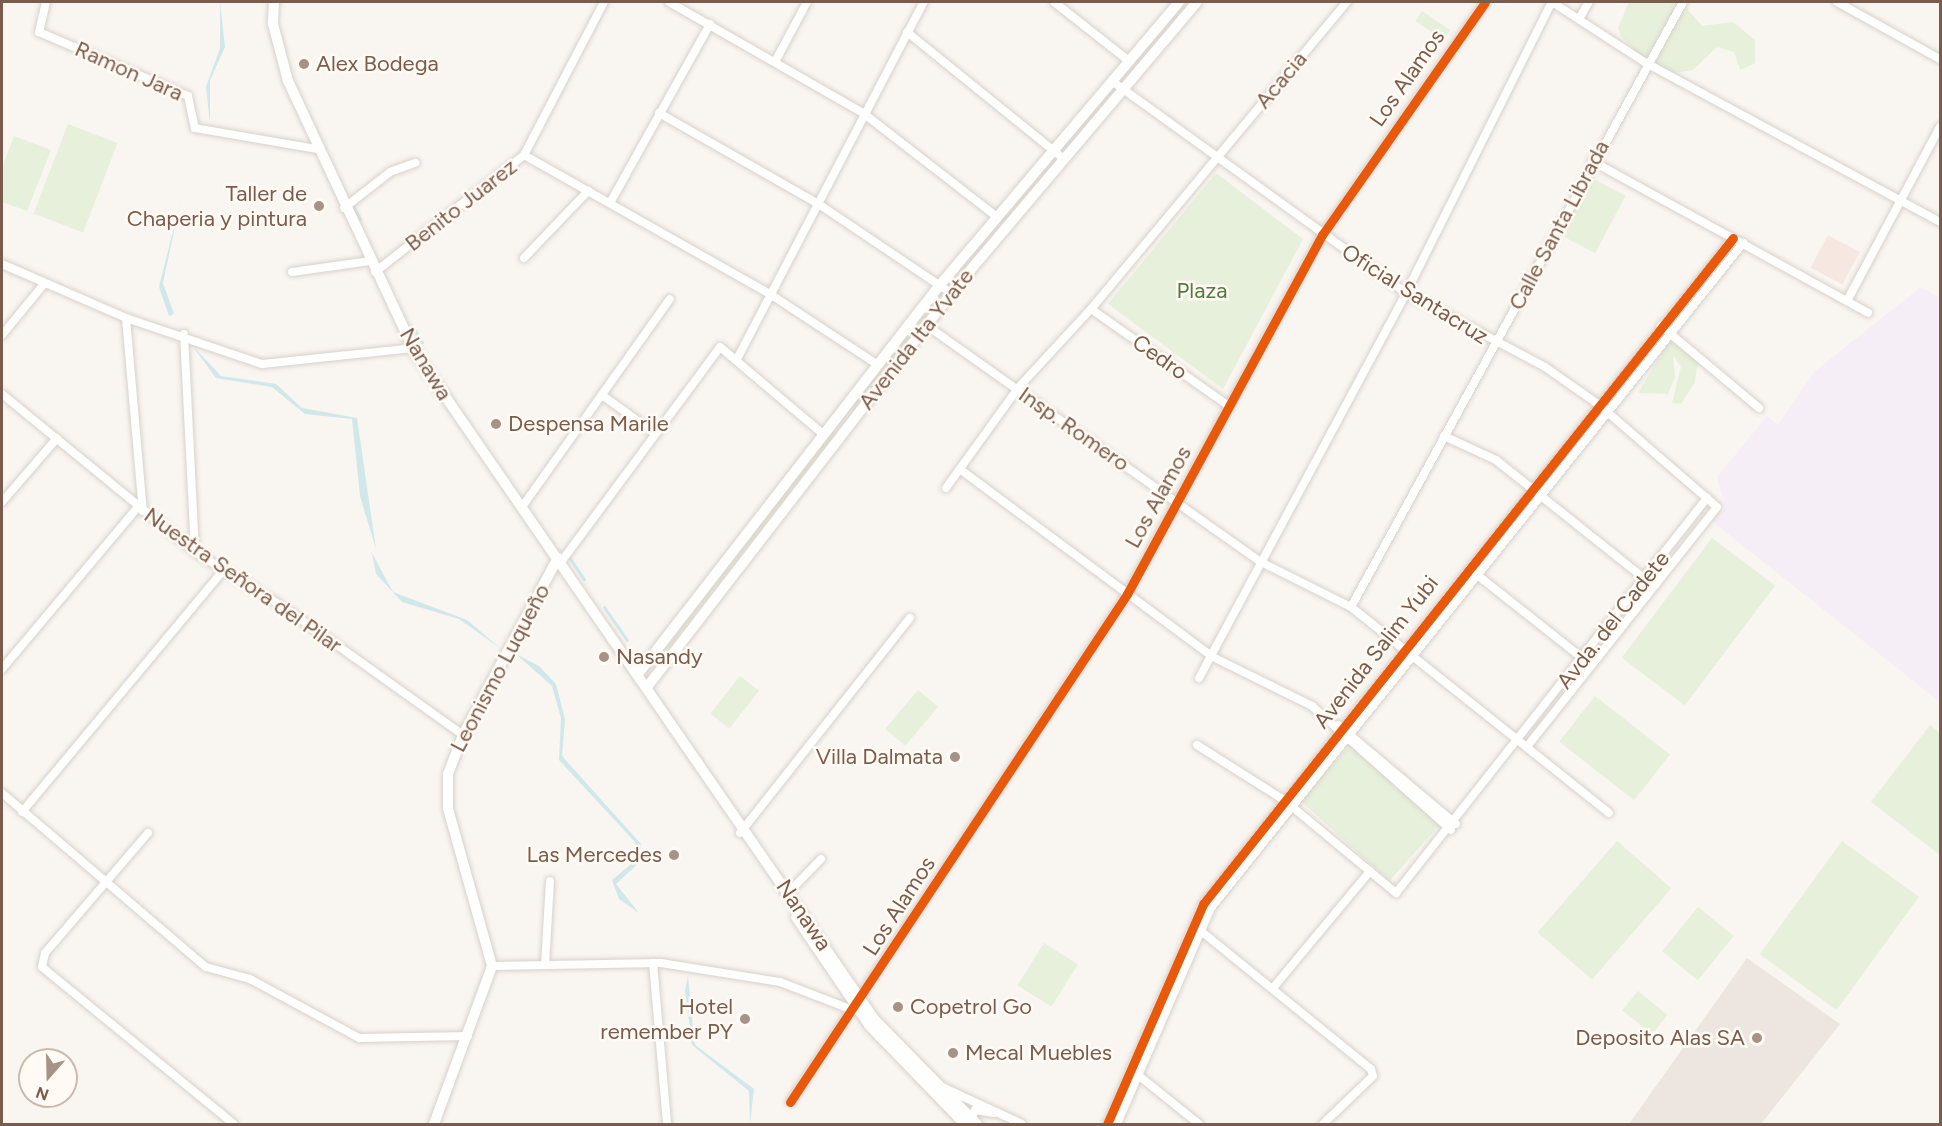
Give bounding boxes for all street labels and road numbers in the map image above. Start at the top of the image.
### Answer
street label: Los Alamos [1364,24,1450,132]
street label: Ramon Jara [71,35,187,107]
street label: Acacia [1250,46,1312,114]
street label: Calle Santa Librada [1503,136,1615,314]
street label: Benito Juarez [400,153,522,257]
street label: Oficial Santacruz [1337,238,1493,350]
street label: Avenida Ita Yvate [853,263,979,415]
street label: Nanawa [394,323,458,405]
street label: Cedro [1127,329,1193,385]
street label: Insp. Romero [1014,381,1134,477]
street label: Los Alamos [1119,441,1197,553]
street label: Nuestra Señora del Pilar [139,502,347,658]
street label: Avda. del Cadete [1551,546,1675,694]
street label: Avenida Salim Yubi [1308,570,1444,734]
street label: Leonismo Luqueño [445,579,555,757]
street label: Los Alamos [857,852,941,960]
street label: Nanawa [771,875,837,955]

